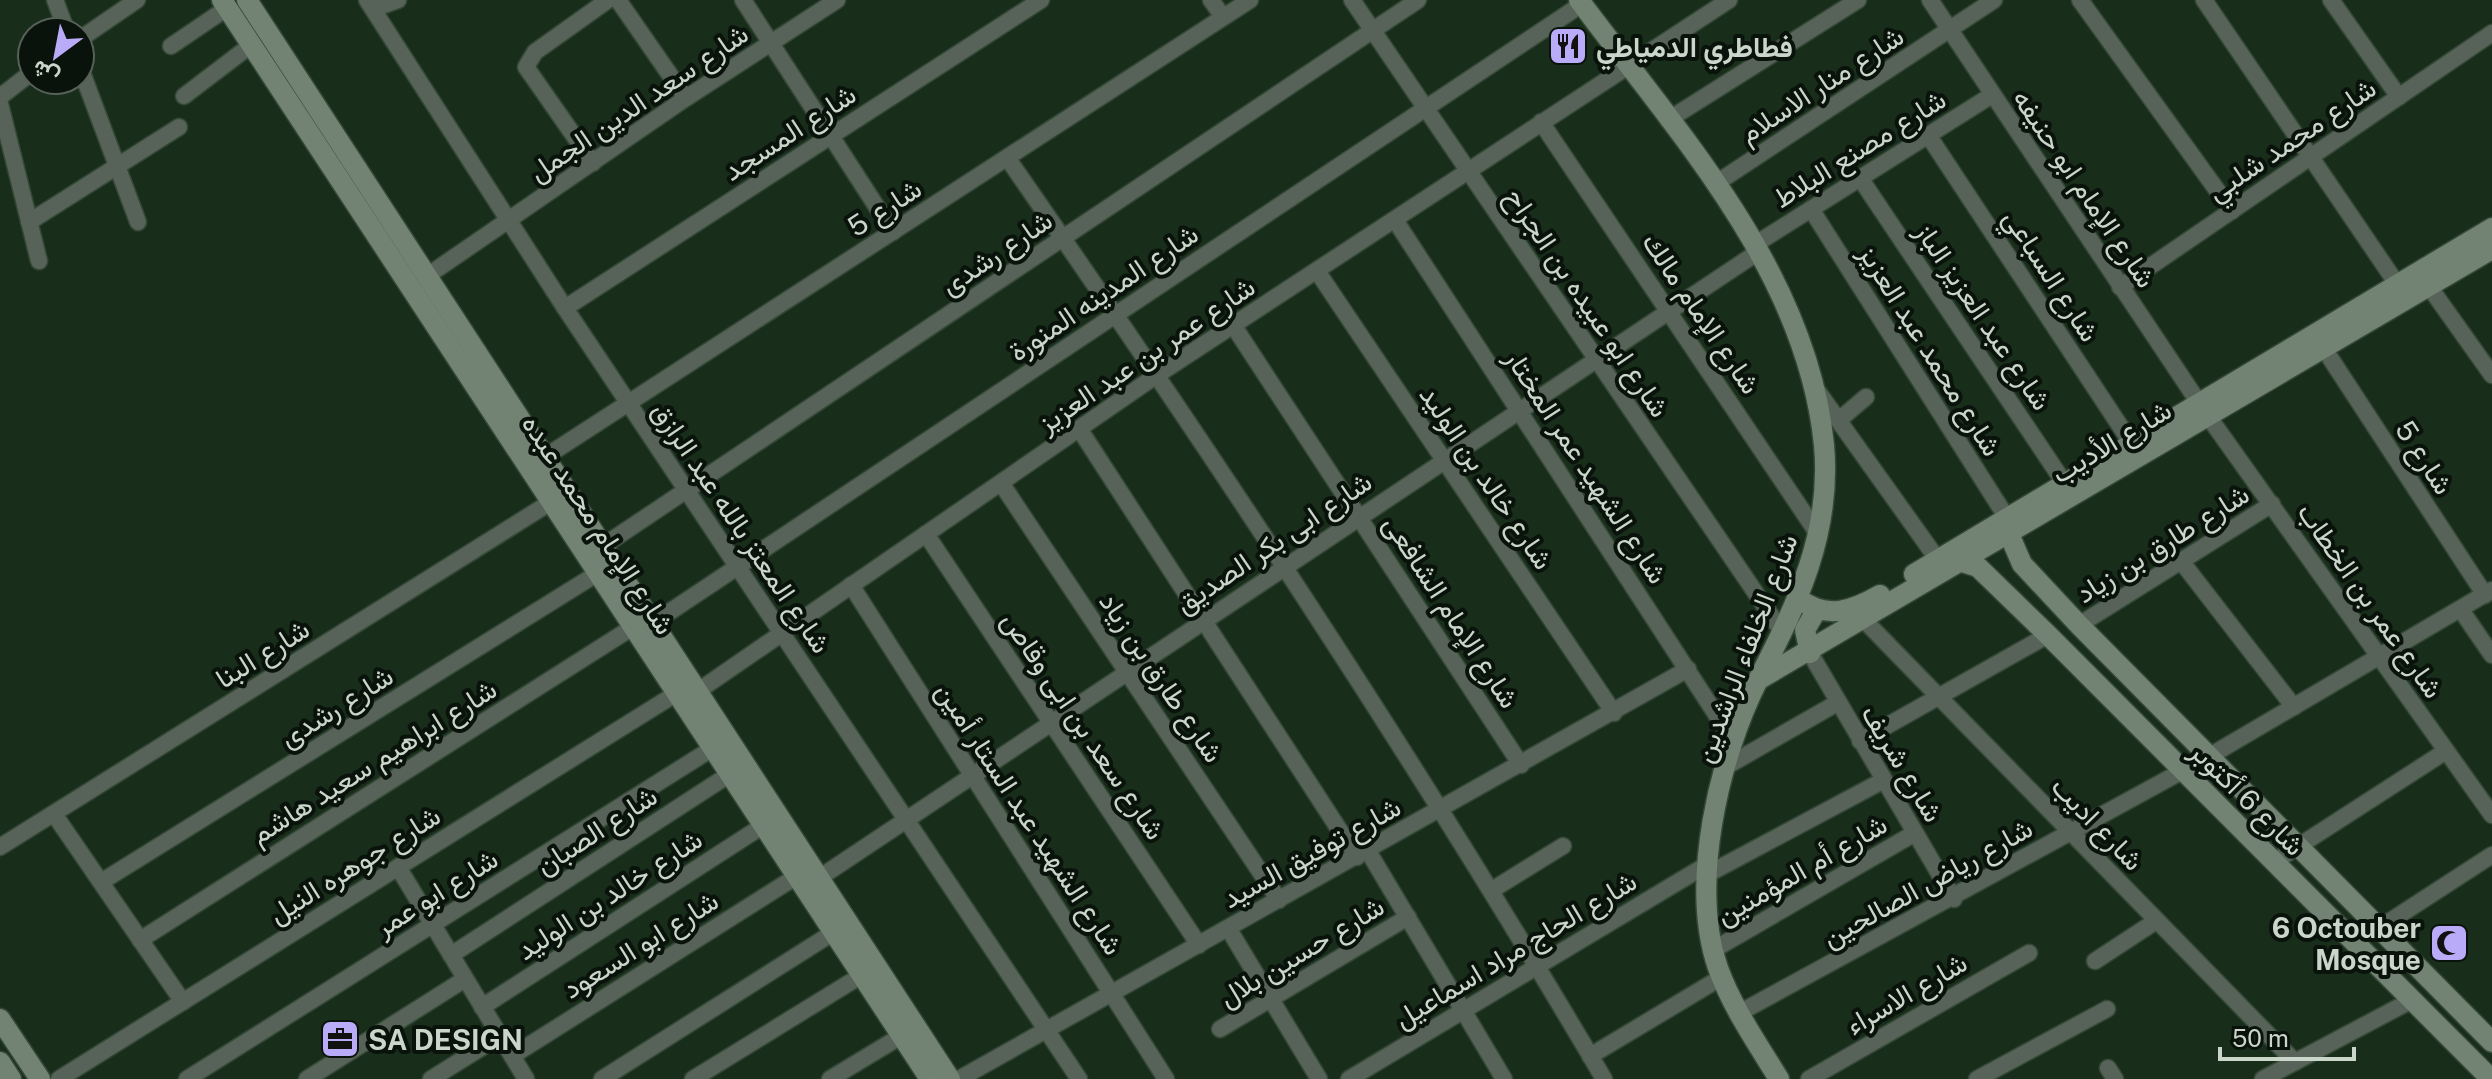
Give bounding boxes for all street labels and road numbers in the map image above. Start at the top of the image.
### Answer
street label: شارع سعد الدين الجمل [522,16,756,190]
street label: شارع منار الاسلام [1733,19,1911,152]
street label: شارع محمد شلبي [2200,70,2386,213]
street label: شارع المسجد [717,77,863,190]
street label: شارع مصنع البلاط [1767,82,1953,218]
street label: شارع الإمام ابو حنيفه [2004,83,2164,295]
street label: شارع 5 [841,171,929,245]
street label: شارع ابو عبيده بن الجراح [1497,181,1677,425]
street label: شارع رشدى [934,203,1060,304]
street label: شارع السباعي [1991,203,2107,351]
street label: شارع عبد العزيز الباز [1906,215,2059,418]
street label: شارع المدينه المنورة [1002,217,1206,370]
street label: شارع الإمام مالك [1634,226,1768,401]
street label: شارع محمد عبد العزيز [1850,237,2009,463]
street label: شارع عمر بن عبد العزيز [1030,269,1262,442]
street label: شارع الشهيد عمر المختار [1496,342,1675,591]
street label: شارع خالد بن الوليد [1411,379,1561,577]
street label: شارع الأديب [2045,392,2178,492]
street label: شارع المعتز بالله عبد الرازق [643,395,838,661]
street label: شارع الإمام محمد عبده [513,408,682,642]
street label: شارع 5 [2387,414,2461,502]
street label: شارع ابى بكر الصديق [1169,464,1379,622]
street label: شارع طارق بن زياد [2069,477,2256,612]
street label: شارع عمر بن الخطاب [2289,496,2451,706]
street label: شارع الإمام الشافعى [1375,508,1527,715]
street label: شارع الخلفاء الراشدين [1686,529,1807,768]
street label: شارع طارق بن زياد [1090,586,1231,770]
street label: شارع سعد بن ابى وقاص [993,605,1173,847]
street label: شارع البنا [209,611,316,697]
street label: شارع رشدى [273,658,400,756]
street label: شارع ابراهيم سعيد هاشم [244,672,504,853]
street label: شارع الشهيد عبد الستار أمين [927,675,1131,962]
street label: شارع شريف [1853,698,1951,829]
street label: شارع 6 أكتوبر [2181,733,2312,864]
street label: شارع اديب [2043,769,2151,879]
street label: شارع الصبان [529,779,664,884]
street label: شارع توفيق السيد [1216,789,1407,917]
street label: شارع جوهره النيل [262,798,448,933]
street label: شارع أم المؤمنين [1710,807,1894,934]
street label: شارع رياض الصالحين [1816,811,2039,956]
street label: شارع خالد بن الوليد [510,822,710,969]
street label: شارع ابو عمر [368,841,505,946]
street label: شارع الحاج مراد اسماعيل [1388,864,1644,1037]
street label: شارع ابو السعود [556,883,725,1007]
street label: شارع حسين بلال [1212,889,1391,1016]
street label: شارع الاسراء [1840,945,1974,1043]

